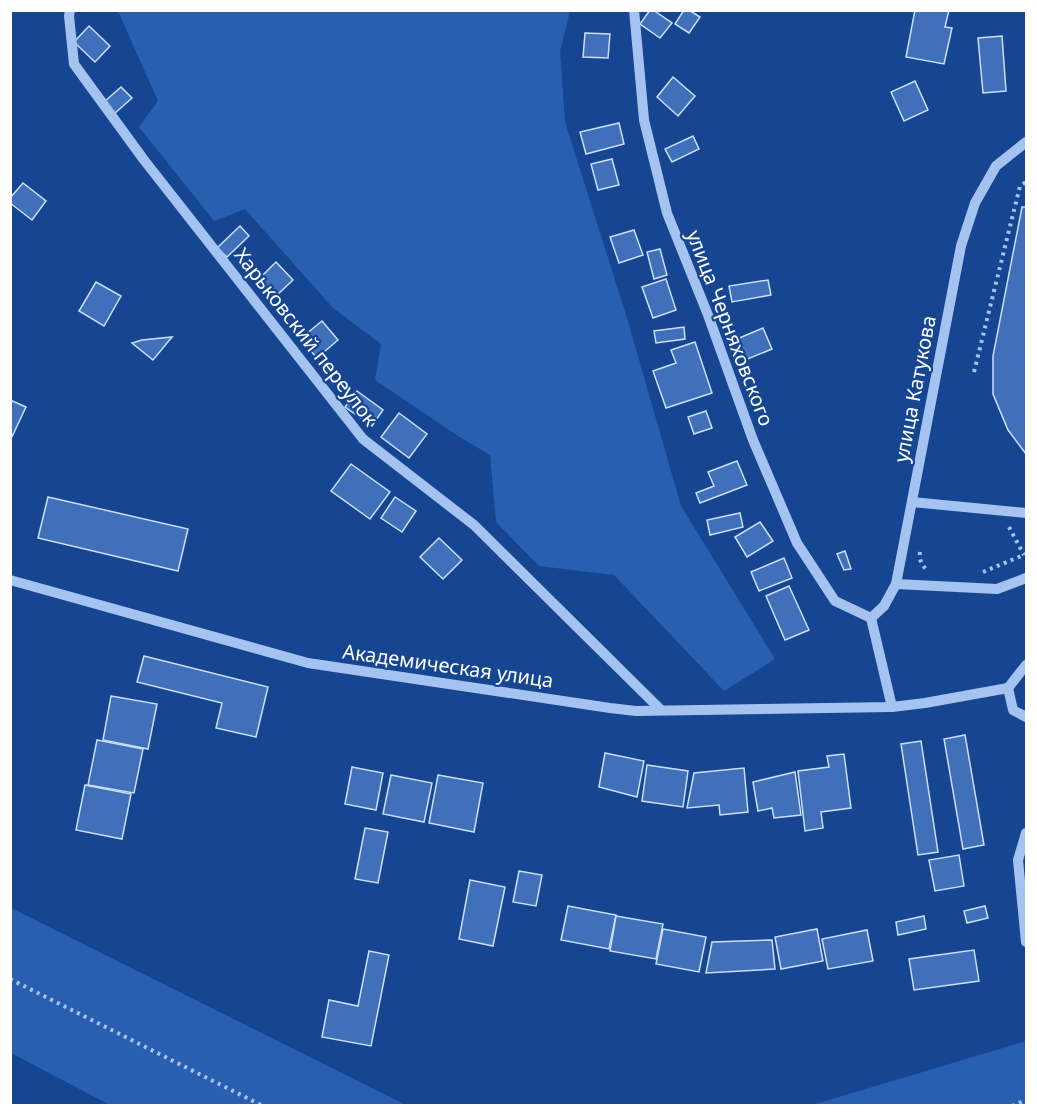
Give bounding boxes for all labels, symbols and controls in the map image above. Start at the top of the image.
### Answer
street label: улица Черняховского [681,226,780,430]
street label: Харьковский переулок [228,242,385,432]
street label: улица Катукова [887,313,942,465]
street label: Академическая улица [341,637,555,694]

